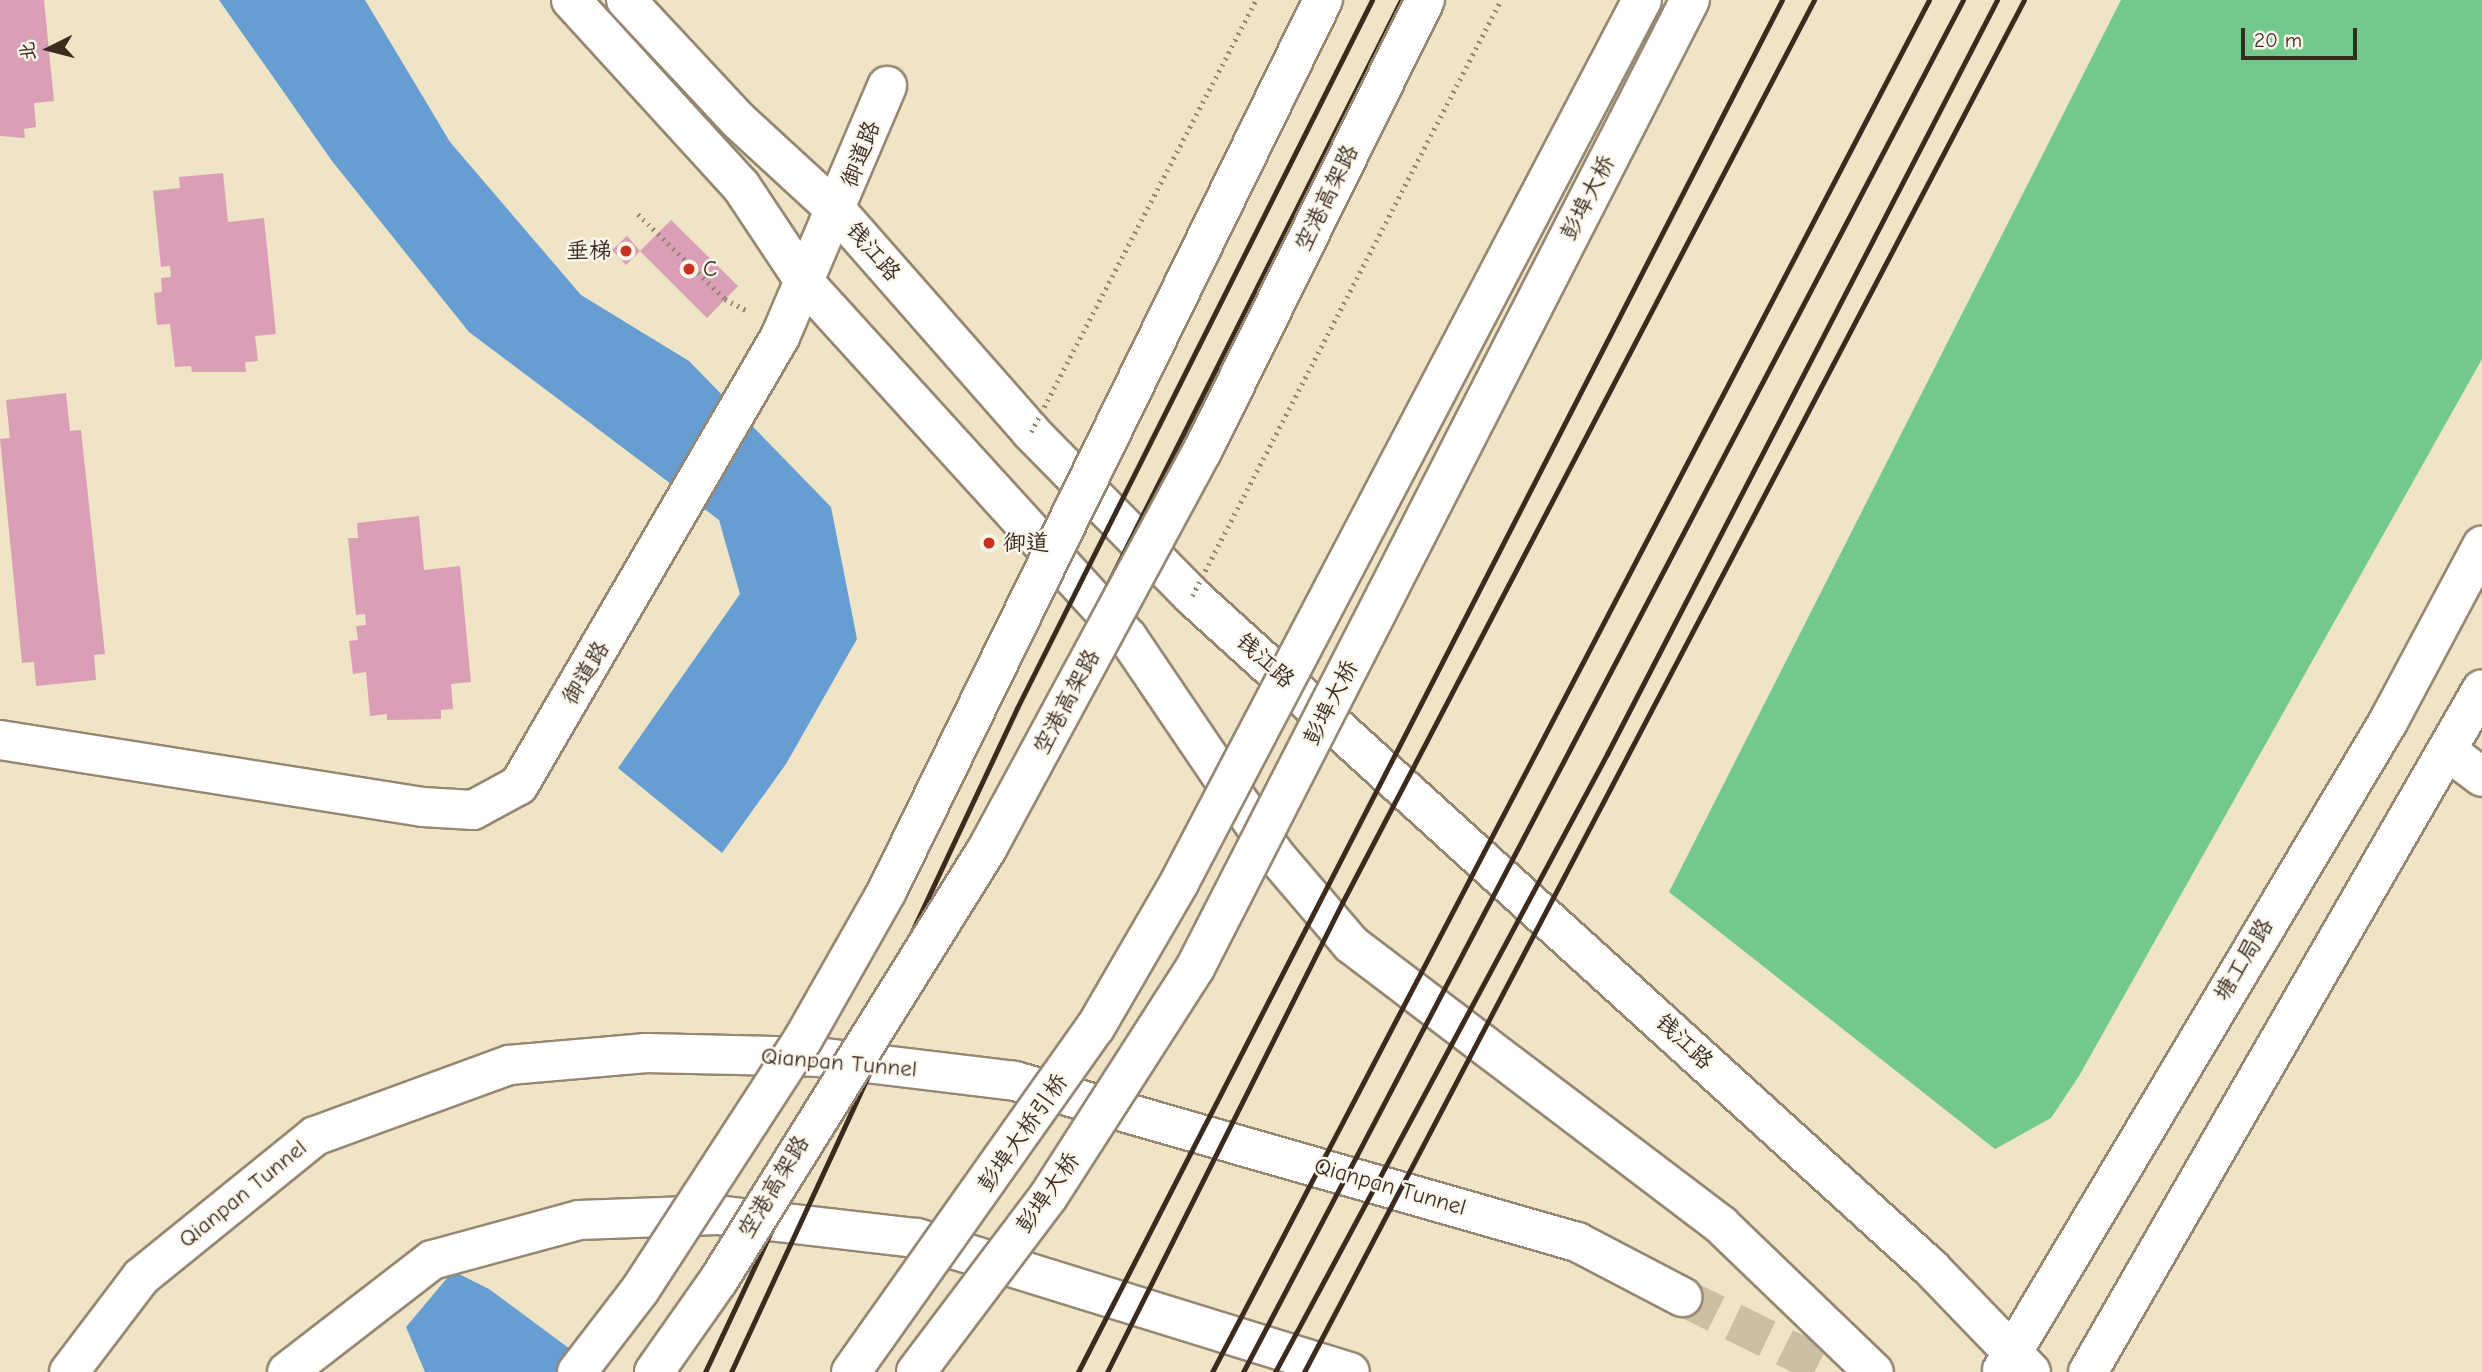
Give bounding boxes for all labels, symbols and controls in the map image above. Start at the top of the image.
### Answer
north arrow [14,14,84,84]
scale bar [2244,14,2360,58]
text: 20 m [2254,28,2302,52]
text: 北 [16,41,40,62]
street label: 御道路 [836,117,886,191]
street label: 空港高架路 [1289,140,1365,256]
street label: 彭埠大桥 [1555,151,1621,245]
street label: 钱江路 [840,217,906,287]
place label: 垂梯 [566,237,612,265]
marker: 垂梯 [618,243,634,259]
place label: C [703,255,717,283]
marker: C [681,261,697,277]
place label: 御道 [1003,529,1049,557]
marker: 御道 [981,535,997,551]
street label: 钱江路 [1230,628,1300,694]
street label: 御道路 [556,636,616,710]
street label: 空港高架路 [1028,645,1106,759]
street label: 彭埠大桥 [1298,656,1364,750]
street label: 塘工局路 [2208,913,2280,1007]
street label: 钱江路 [1649,1008,1719,1076]
street label: Qianpan Tunnel [760,1042,918,1084]
street label: 彭埠大桥引桥 [972,1069,1074,1197]
street label: 空港高架路 [733,1131,815,1243]
street label: Qianpan Tunnel [174,1134,312,1254]
street label: 彭埠大桥 [1010,1147,1086,1239]
street label: Qianpan Tunnel [1311,1152,1469,1222]

